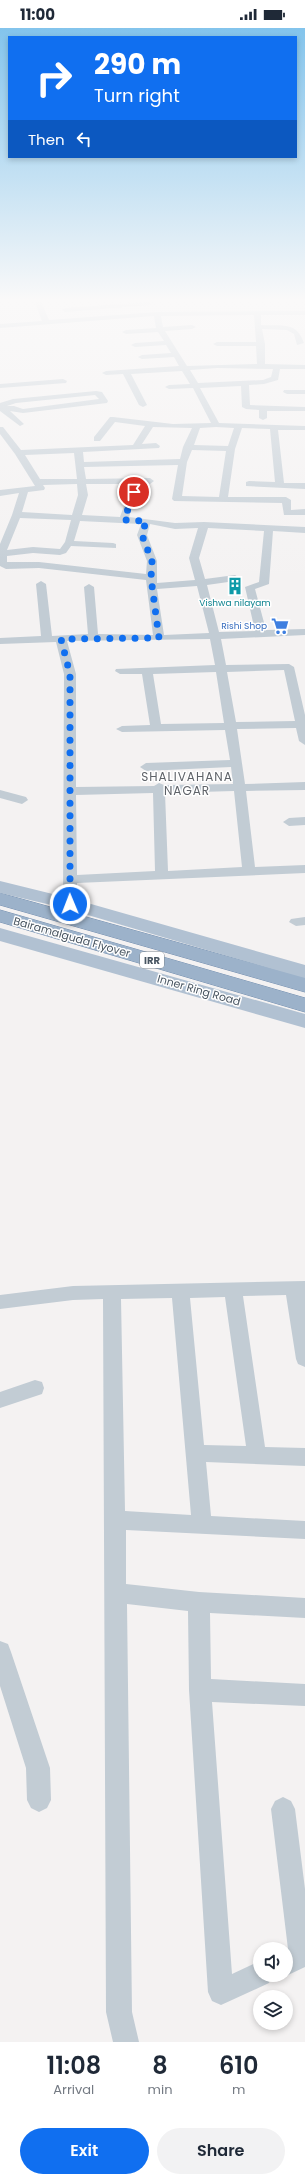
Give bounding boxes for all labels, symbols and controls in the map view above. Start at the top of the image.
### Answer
text: 11:00 [20,4,55,25]
text: 290 m [94,45,181,84]
icon: right [28,52,80,104]
text: Turn right [94,83,180,108]
icon: left [73,128,95,150]
text: Then [28,129,65,150]
pin [117,475,151,509]
icon: arrive [123,481,145,503]
building icon: Vishwa nilayam [225,576,245,596]
place label: Vishwa nilayam [199,597,271,609]
supermarket icon: Rishi Shop [270,616,290,636]
place label: Rishi Shop [221,620,267,632]
district label: SHALIVAHANA NAGAR [141,768,233,799]
position arrow [49,883,91,925]
street label: Bairamalguda Flyover [12,913,132,961]
road number: IRR [140,952,164,968]
street label: Inner Ring Road [155,970,243,1010]
map controls [253,1942,293,2030]
button: sound [253,1942,293,1982]
button: layers [253,1990,293,2030]
text: 11:08 [46,2049,101,2082]
text: 8 [152,2049,168,2082]
text: 610 [219,2049,259,2082]
text: Arrival [53,2080,94,2099]
text: min [148,2080,172,2099]
text: m [232,2080,245,2099]
button: Exit [20,2128,149,2174]
button: Share [157,2128,285,2174]

